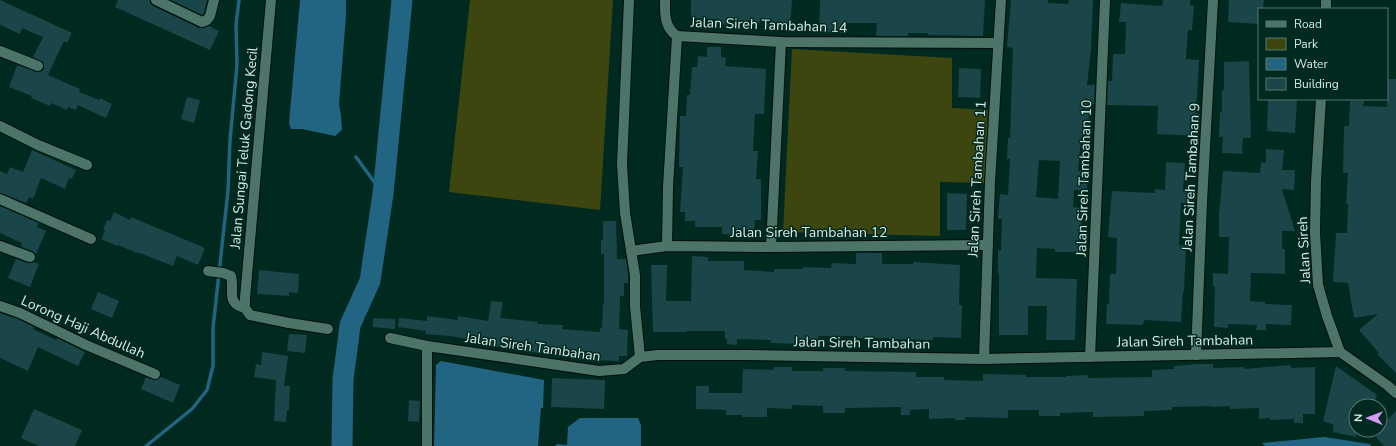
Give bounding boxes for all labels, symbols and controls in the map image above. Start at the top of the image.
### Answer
legend [1258,8,1388,100]
street label: Jalan Sireh Tambahan 14 [689,13,848,37]
text: Road [1294,16,1322,32]
text: Park [1294,36,1319,52]
street label: Jalan Sungai Teluk Gadong Kecil [226,45,262,251]
text: Water [1294,56,1328,72]
text: Building [1294,76,1339,92]
street label: Jalan Sireh Tambahan 10 [1072,99,1096,258]
street label: Jalan Sireh Tambahan 11 [963,100,991,259]
street label: Jalan Sireh Tambahan 9 [1178,102,1204,253]
street label: Jalan Sireh [1293,216,1315,285]
street label: Jalan Sireh Tambahan 12 [730,223,887,242]
street label: Lorong Haji Abdullah [18,291,148,363]
street label: Jalan Sireh Tambahan [463,328,602,366]
street label: Jalan Sireh Tambahan [1116,330,1253,352]
street label: Jalan Sireh Tambahan [793,332,930,354]
north arrow [1348,398,1388,438]
text: N [1351,414,1366,422]

